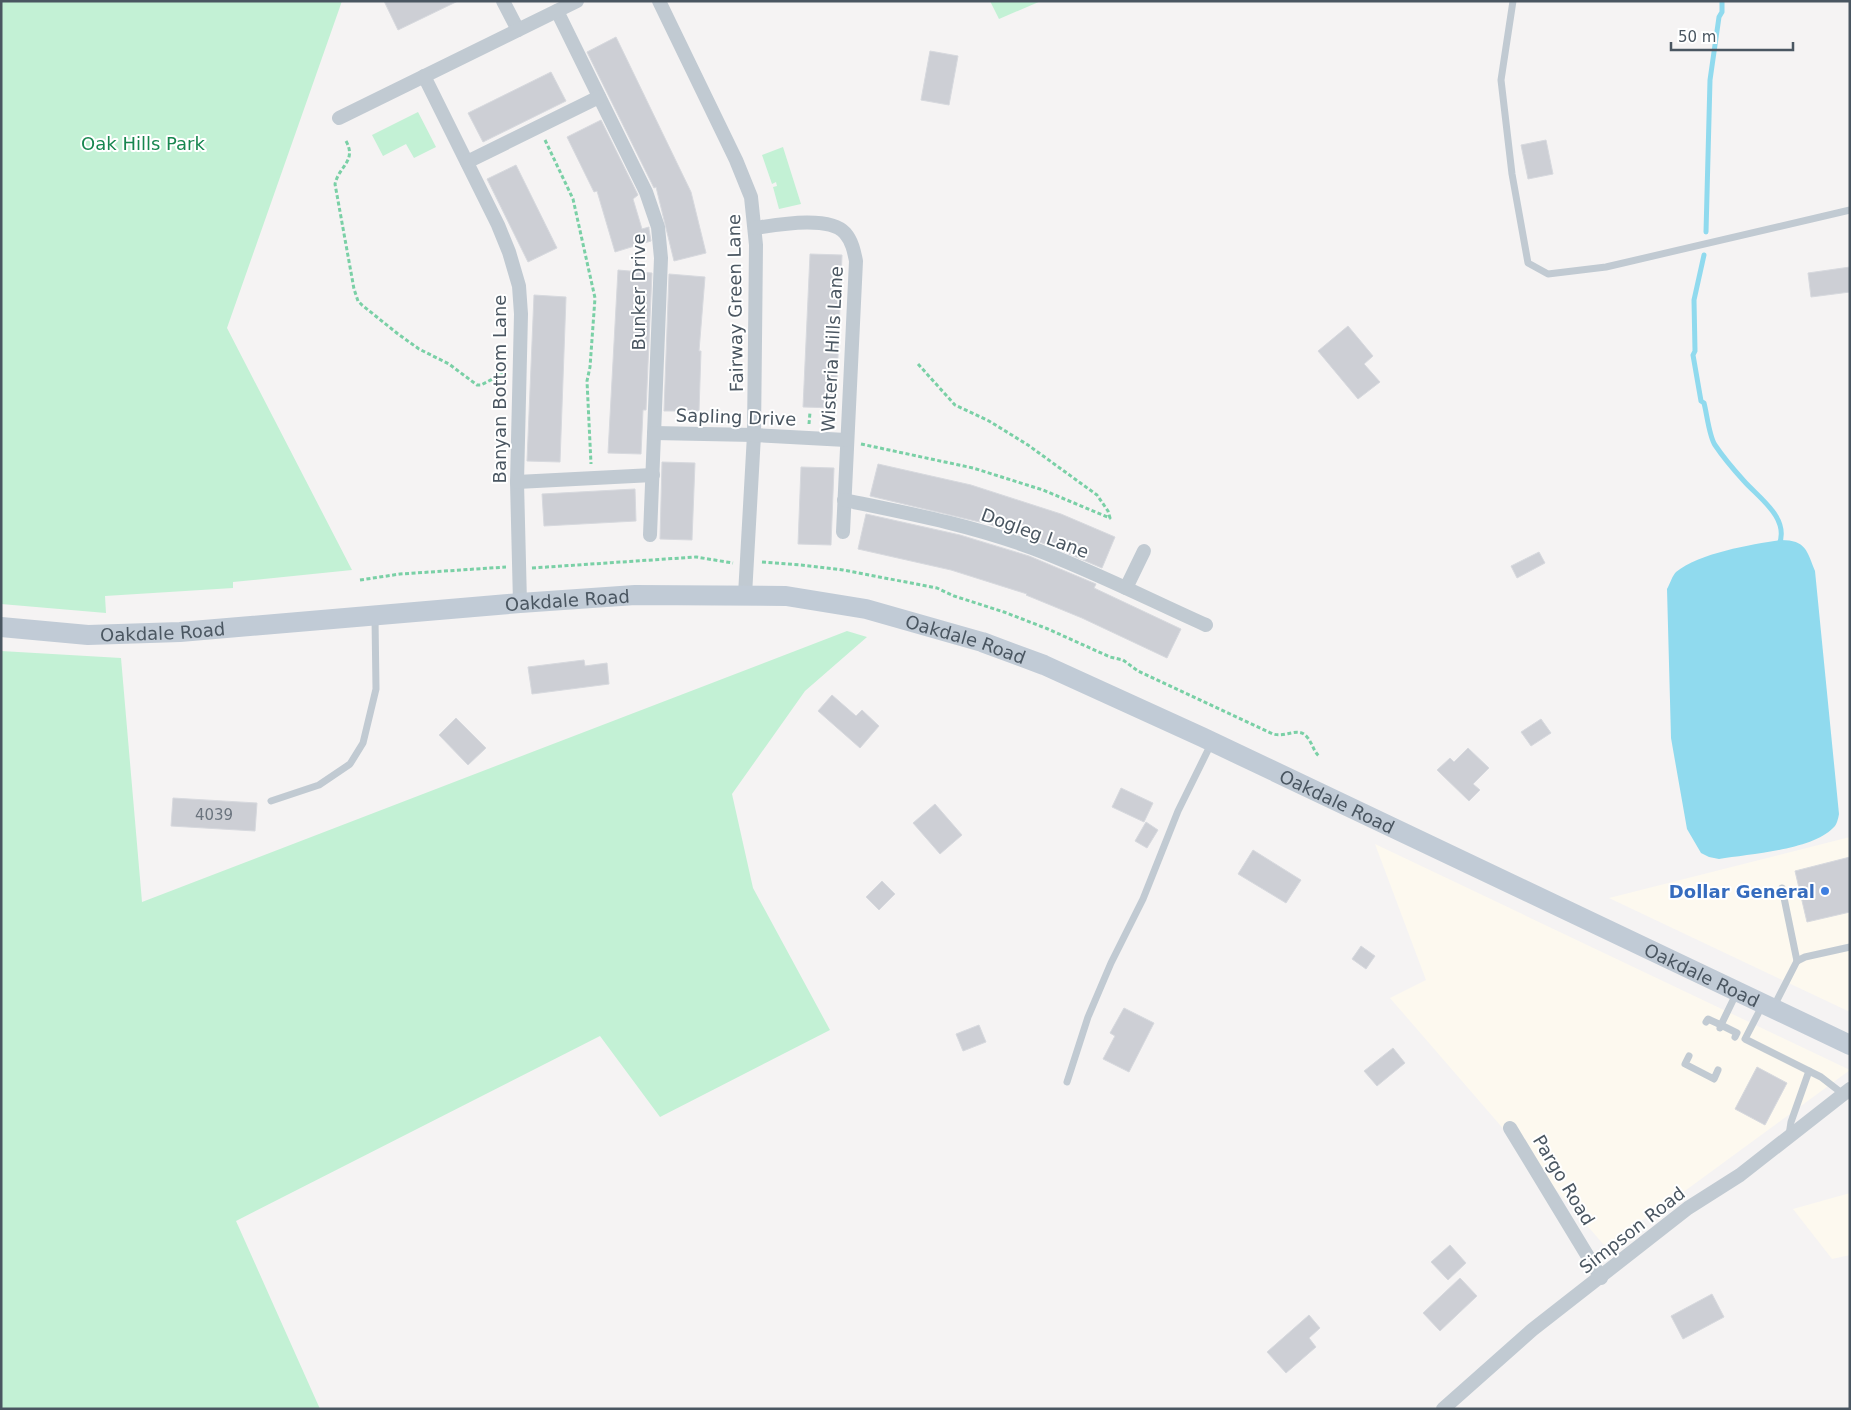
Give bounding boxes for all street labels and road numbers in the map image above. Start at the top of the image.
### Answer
street label: Fairway Green Lane [723,214,747,392]
street label: Bunker Drive [628,233,649,351]
street label: Wisteria Hills Lane [817,265,847,433]
street label: Banyan Bottom Lane [489,295,510,483]
street label: Sapling Drive [675,404,797,430]
street label: Dogleg Lane [978,504,1092,562]
street label: Oakdale Road [504,585,630,615]
street label: Oakdale Road [903,610,1029,668]
street label: Oakdale Road [100,618,226,645]
street label: Oakdale Road [1276,765,1398,838]
street label: Oakdale Road [1641,938,1763,1011]
street label: Pargo Road [1529,1131,1599,1229]
street label: Simpson Road [1575,1182,1689,1278]

